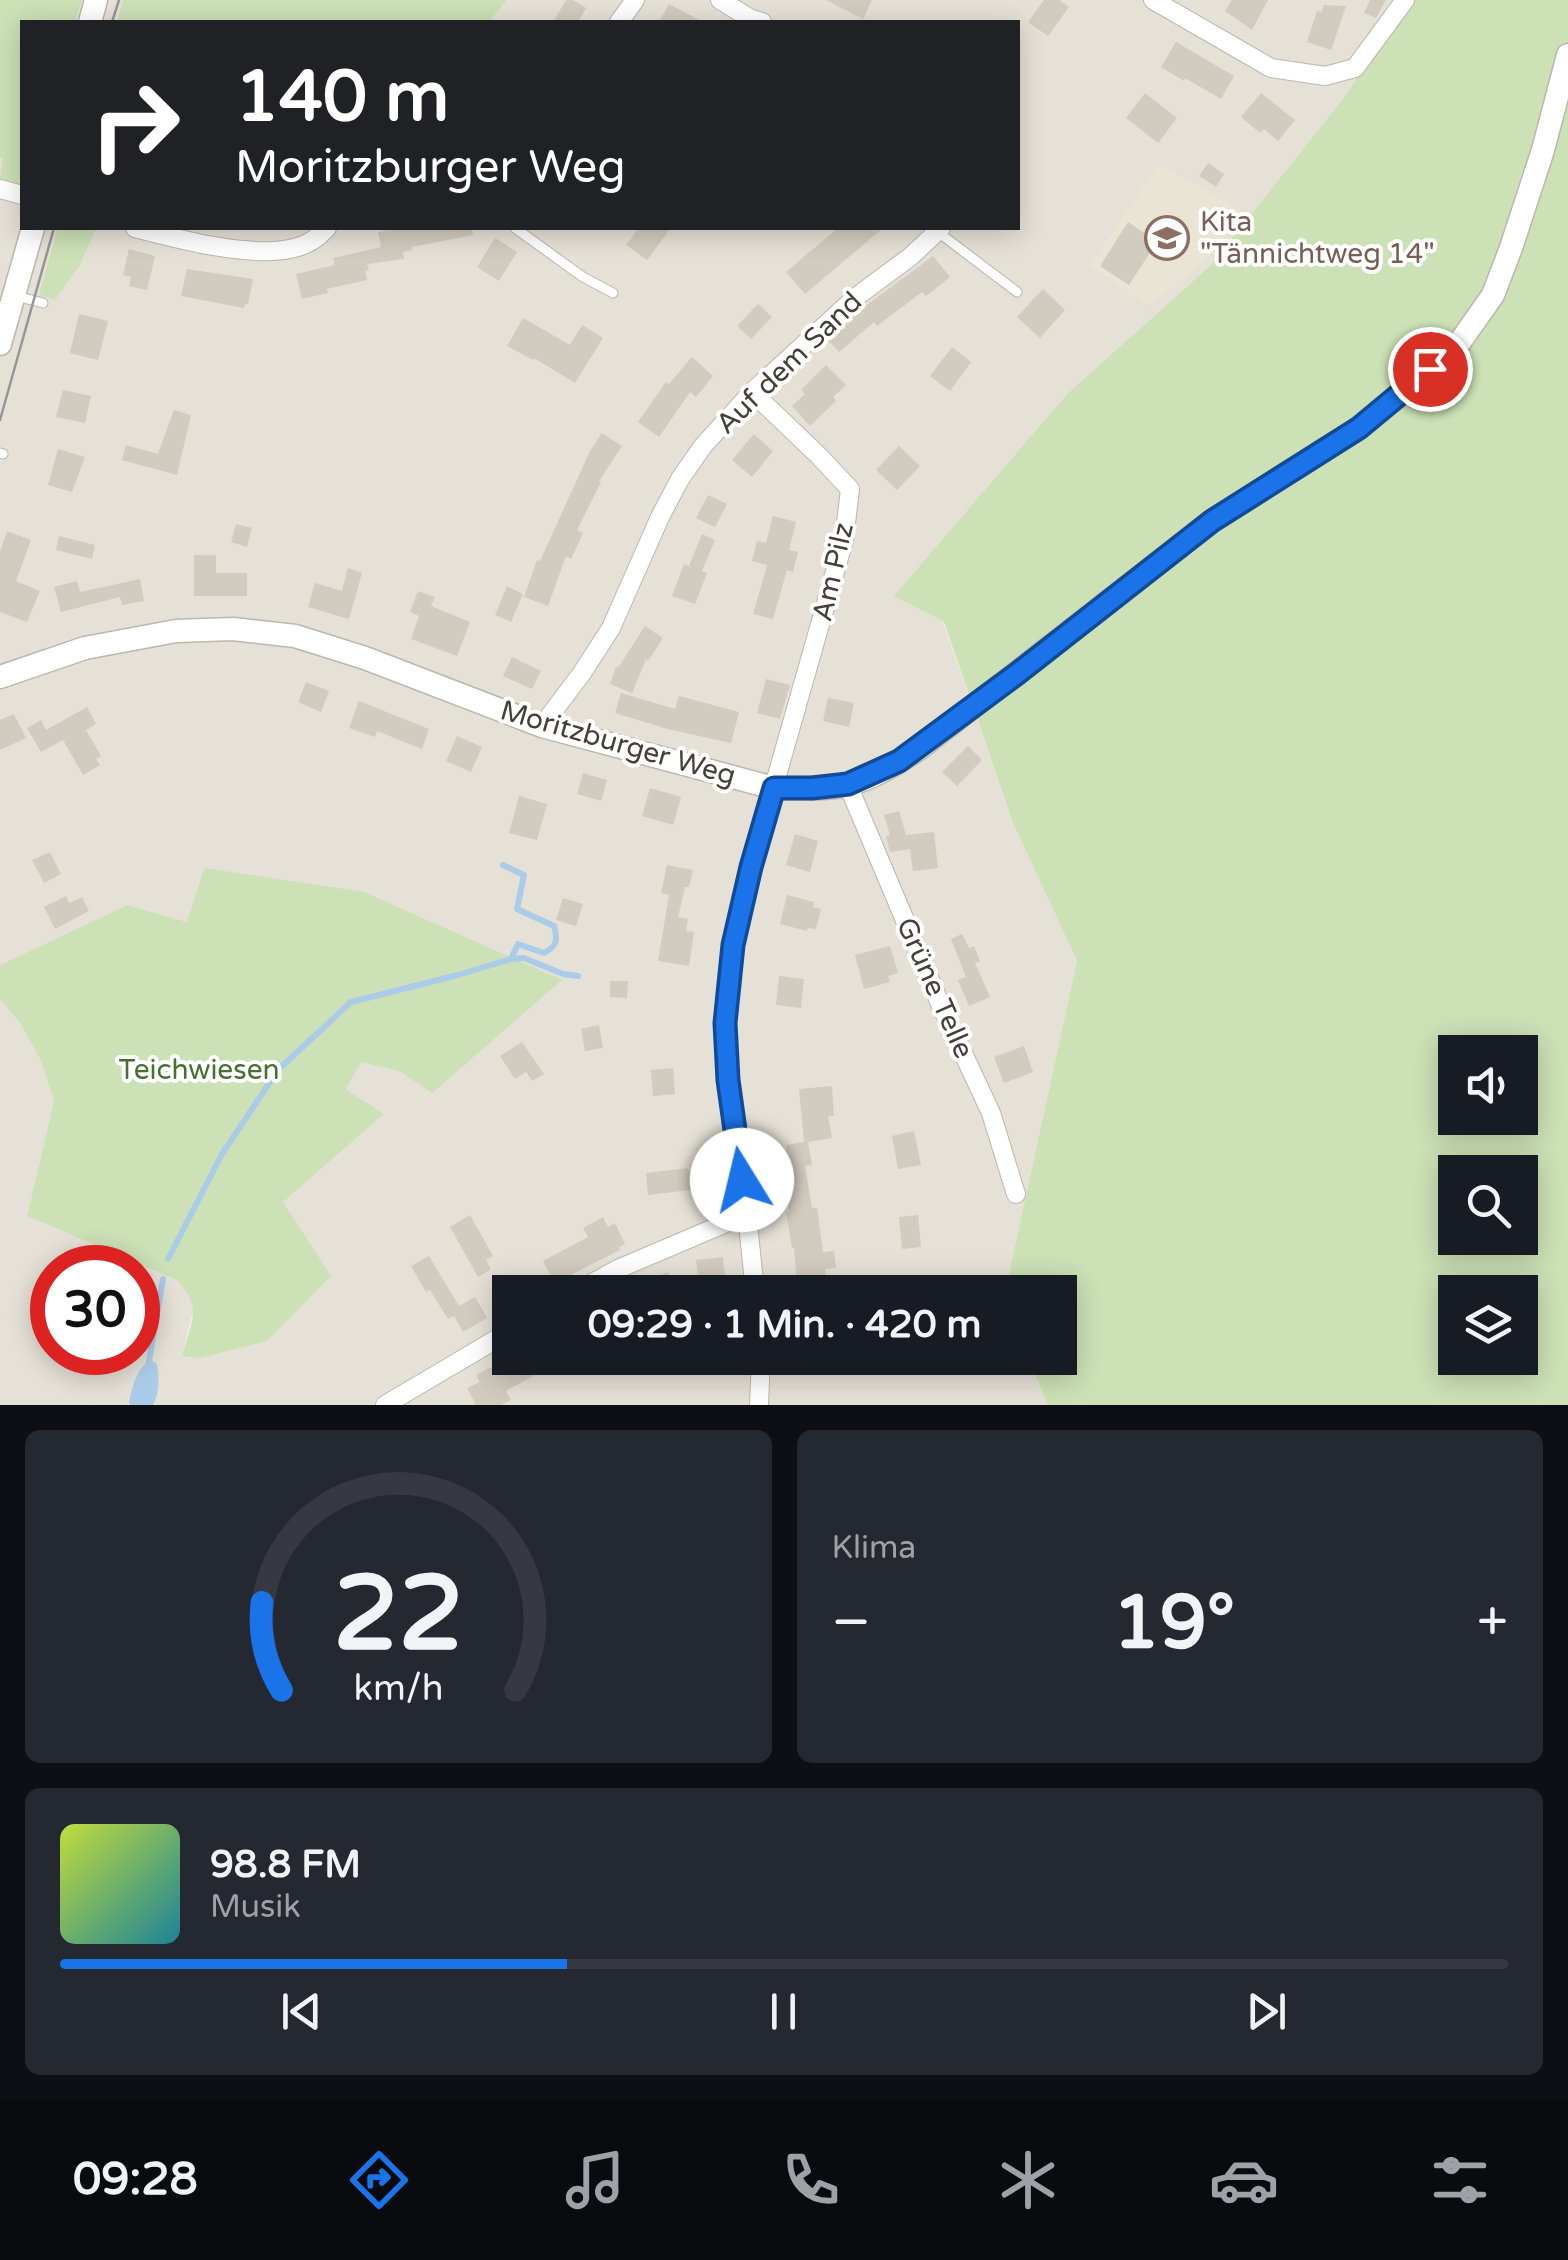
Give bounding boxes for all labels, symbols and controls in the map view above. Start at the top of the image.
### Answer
text: 140 m [235,56,449,140]
icon: right [70,60,200,190]
text: Moritzburger Weg [235,141,626,195]
place label: Kita "Tännichtweg 14" [1200,205,1435,271]
school or university icon: Kita "Tännichtweg 14" [1144,215,1190,261]
street label: Auf dem Sand [709,285,869,441]
pin [1388,327,1473,412]
icon: arrive [1403,342,1458,397]
street label: Am Pilz [805,519,861,625]
street label: Moritzburger Weg [496,693,740,793]
street label: Grüne Telle [889,913,981,1063]
map controls [1438,1035,1538,1375]
button: sound [1438,1035,1538,1135]
park label: Teichwiesen [118,1053,280,1087]
position arrow [690,1128,794,1232]
button: search [1438,1155,1538,1255]
speed limit sign: 30 [30,1245,160,1375]
button: layers [1438,1275,1538,1375]
text: 09:29 · 1 Min. · 420 m [588,1302,981,1348]
text: Klima [832,1529,916,1567]
text: 22 [333,1553,464,1678]
text: 19° [1113,1578,1235,1668]
text: − [832,1590,871,1656]
text: + [1477,1590,1508,1656]
text: km/h [353,1667,443,1710]
text: 98.8 FM [210,1842,361,1888]
text: Musik [210,1888,301,1926]
icon: previous [274,1984,329,2039]
icon: pause [756,1984,811,2039]
icon: next [1239,1984,1294,2039]
icon: directions [344,2145,414,2215]
icon: music [560,2145,630,2215]
icon: phone [776,2145,846,2215]
icon: climate [993,2145,1063,2215]
icon: car [1209,2145,1279,2215]
icon: filters [1425,2145,1495,2215]
text: 09:28 [73,2153,198,2207]

